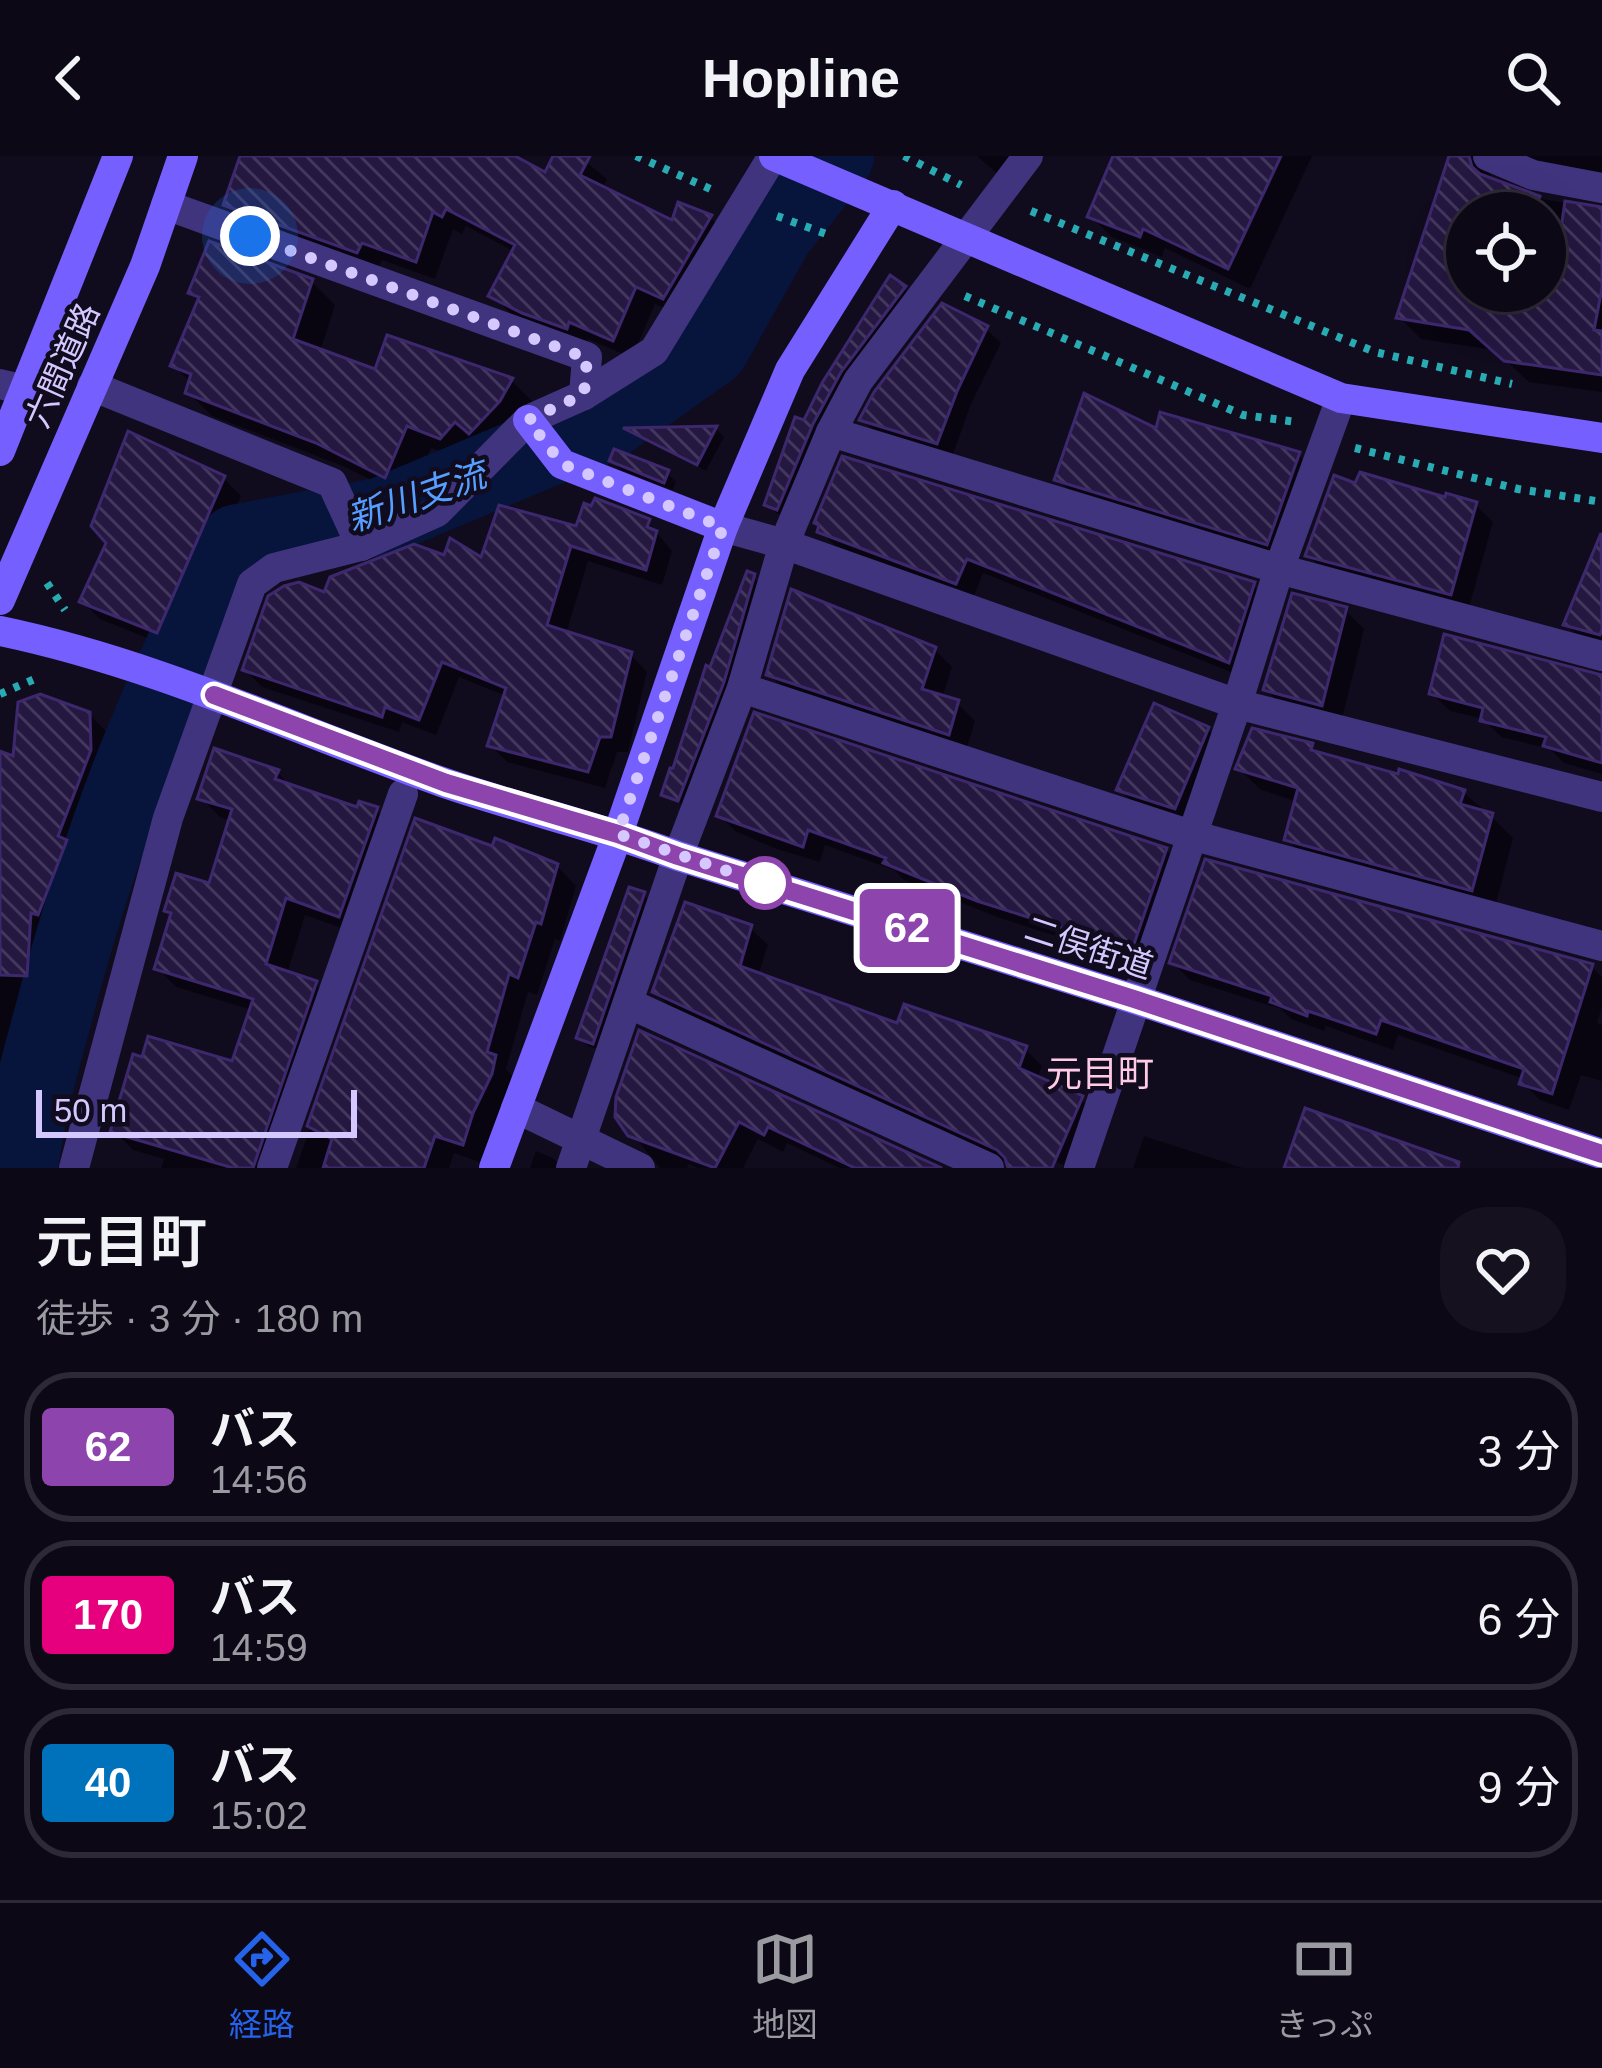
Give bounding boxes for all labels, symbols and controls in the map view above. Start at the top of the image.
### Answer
icon: back [36,45,102,111]
icon: search [1500,45,1566,111]
text: Hopline [702,48,900,108]
map controls [1446,192,1566,312]
button: locate [1446,192,1566,312]
your location [220,206,280,266]
street label: 六間道路 [19,297,106,433]
water label: 新川支流 [341,452,496,539]
unlabelled marker [740,858,790,908]
line badge: 62 [853,889,961,967]
text: 62 [884,904,930,951]
street label: 二俣街道 [1020,909,1157,985]
district label: 元目町 [1046,1053,1154,1094]
scale bar [36,1084,357,1137]
text: 50 m [54,1092,127,1129]
button: heart [1440,1207,1566,1333]
text: 元目町 [36,1210,207,1274]
text: 徒歩 · 3 分 · 180 m [36,1297,363,1340]
text: バス [210,1404,300,1455]
text: 62 [85,1423,131,1470]
text: 3 分 [1477,1426,1560,1477]
text: 14:56 [210,1458,308,1501]
text: バス [210,1572,300,1623]
text: 170 [73,1591,143,1638]
text: 6 分 [1477,1594,1560,1645]
text: 14:59 [210,1626,308,1669]
text: バス [210,1740,300,1791]
text: 40 [85,1759,131,1806]
text: 9 分 [1477,1762,1560,1813]
text: 15:02 [210,1794,308,1837]
tab: 経路 [229,1926,295,2046]
tab: 地図 [752,1926,818,2046]
tab: きっぷ [1276,1926,1373,2046]

